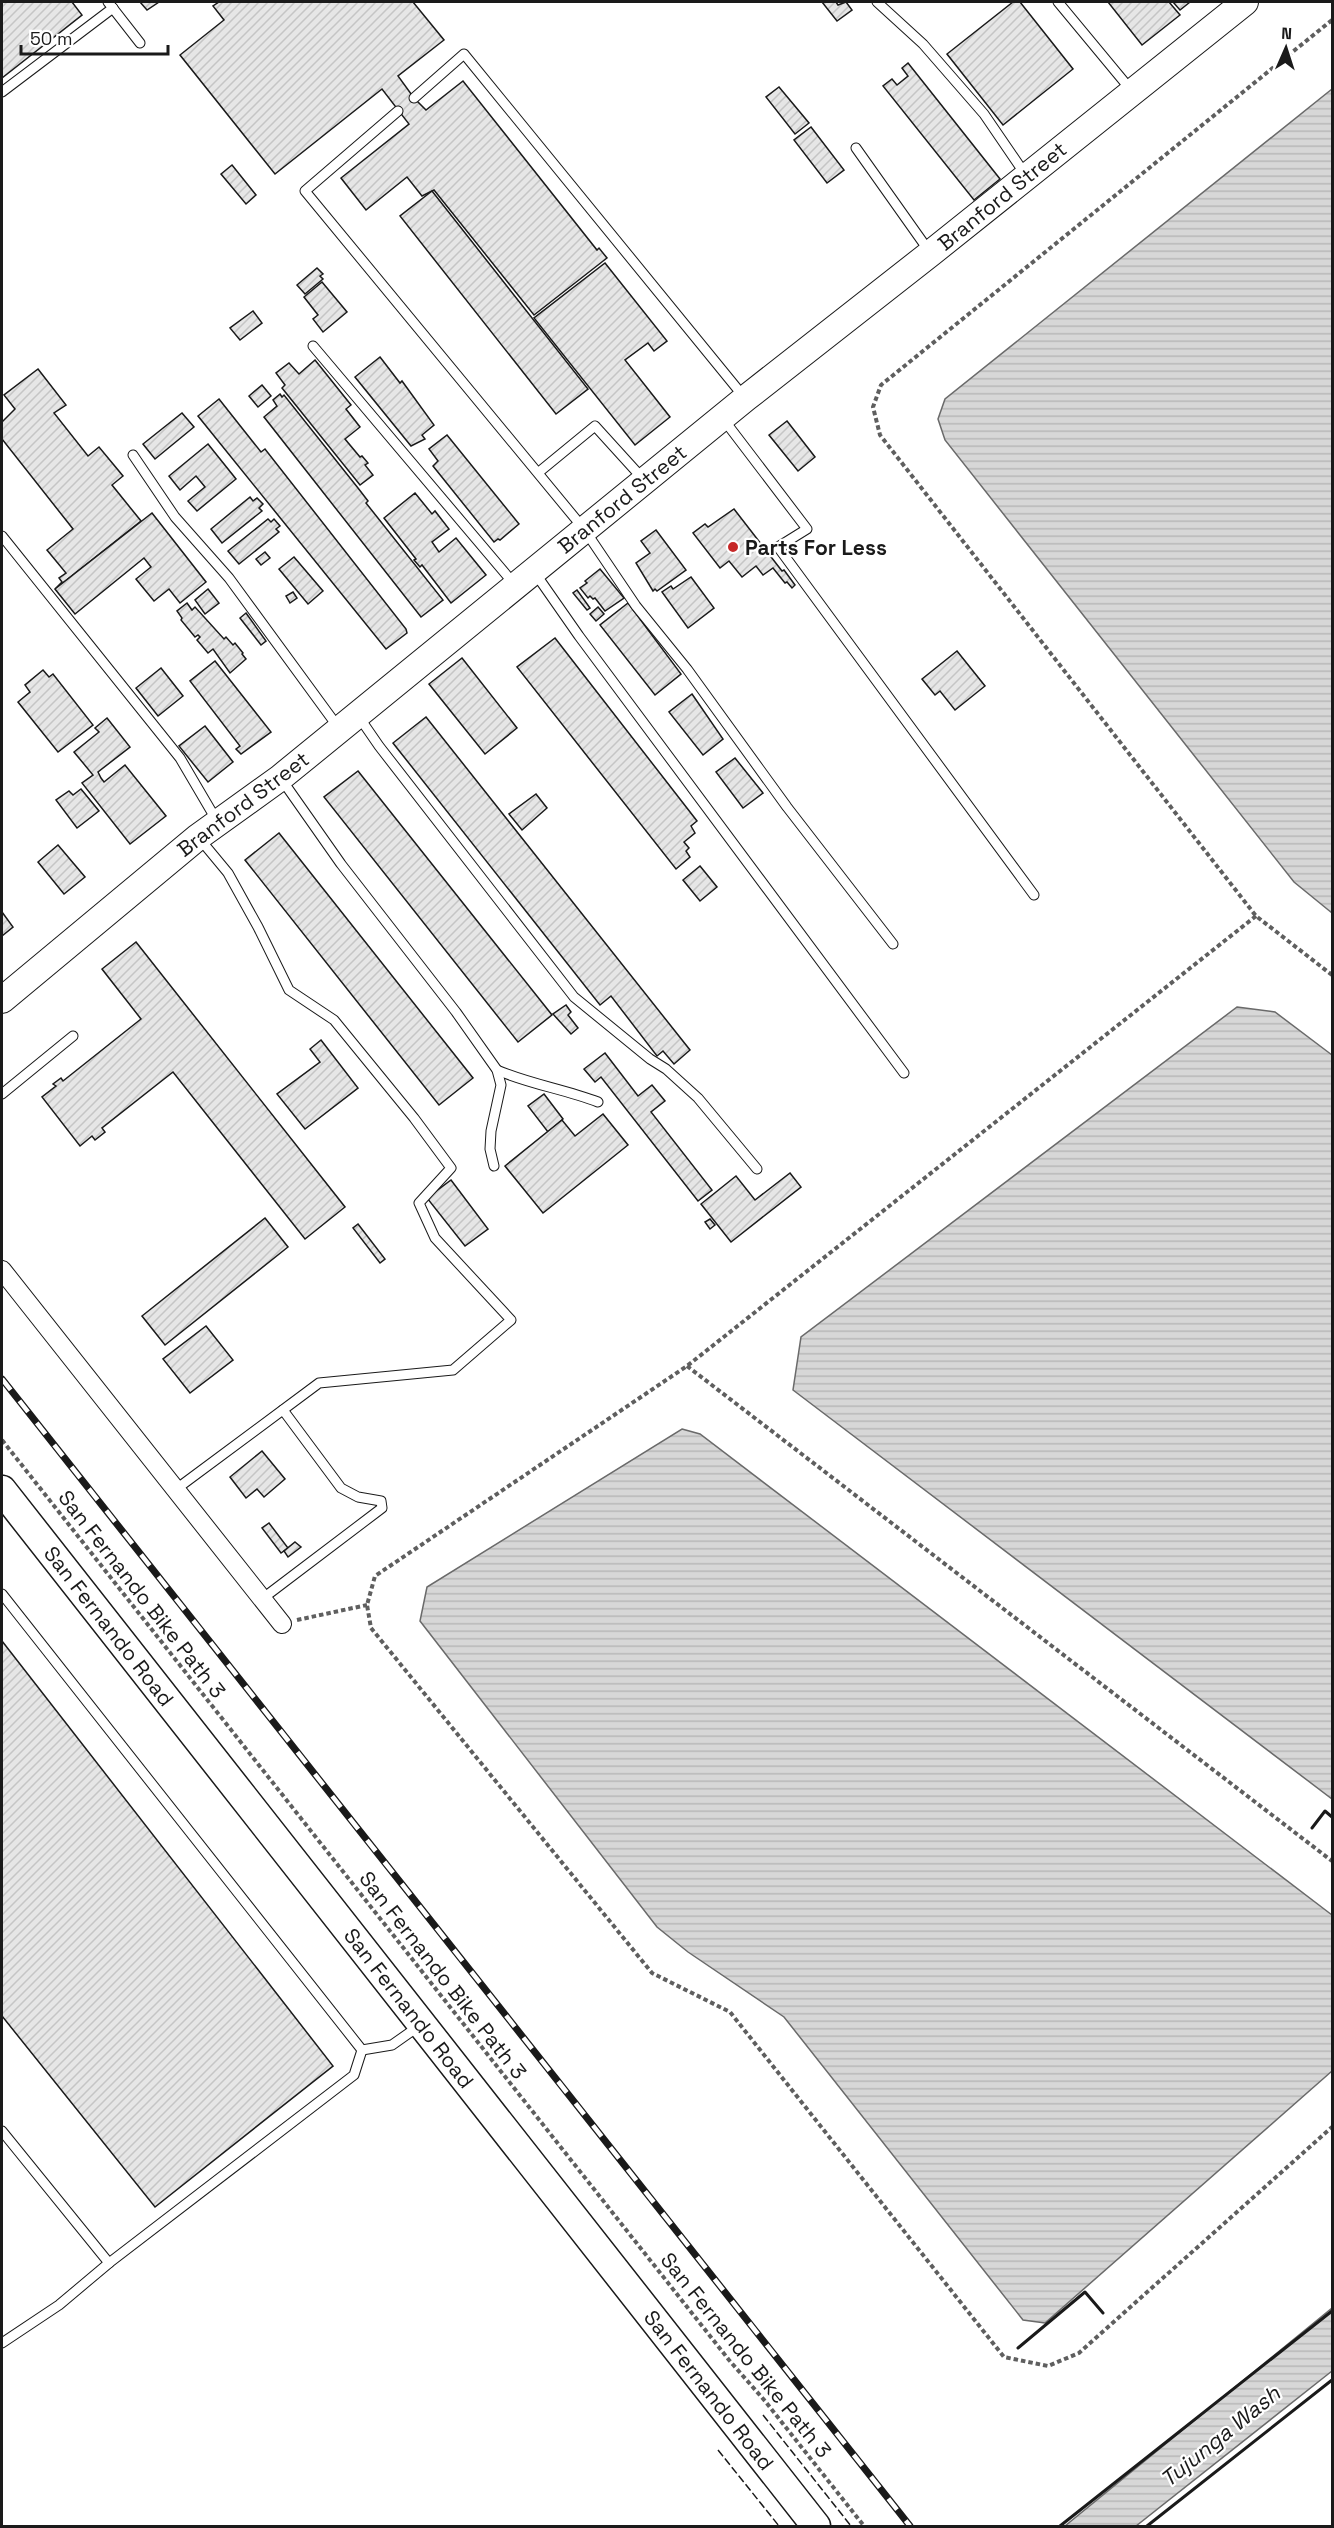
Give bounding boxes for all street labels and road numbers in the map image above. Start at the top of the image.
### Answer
street label: Branford Street [932,136,1072,256]
street label: Branford Street [552,439,692,559]
street label: Branford Street [172,746,314,862]
street label: San Fernando Bike Path 3 [52,1485,232,1703]
street label: San Fernando Road [38,1540,180,1712]
street label: San Fernando Bike Path 3 [353,1866,533,2084]
street label: San Fernando Road [338,1922,480,2094]
street label: San Fernando Bike Path 3 [655,2247,837,2463]
street label: San Fernando Road [638,2304,780,2476]

